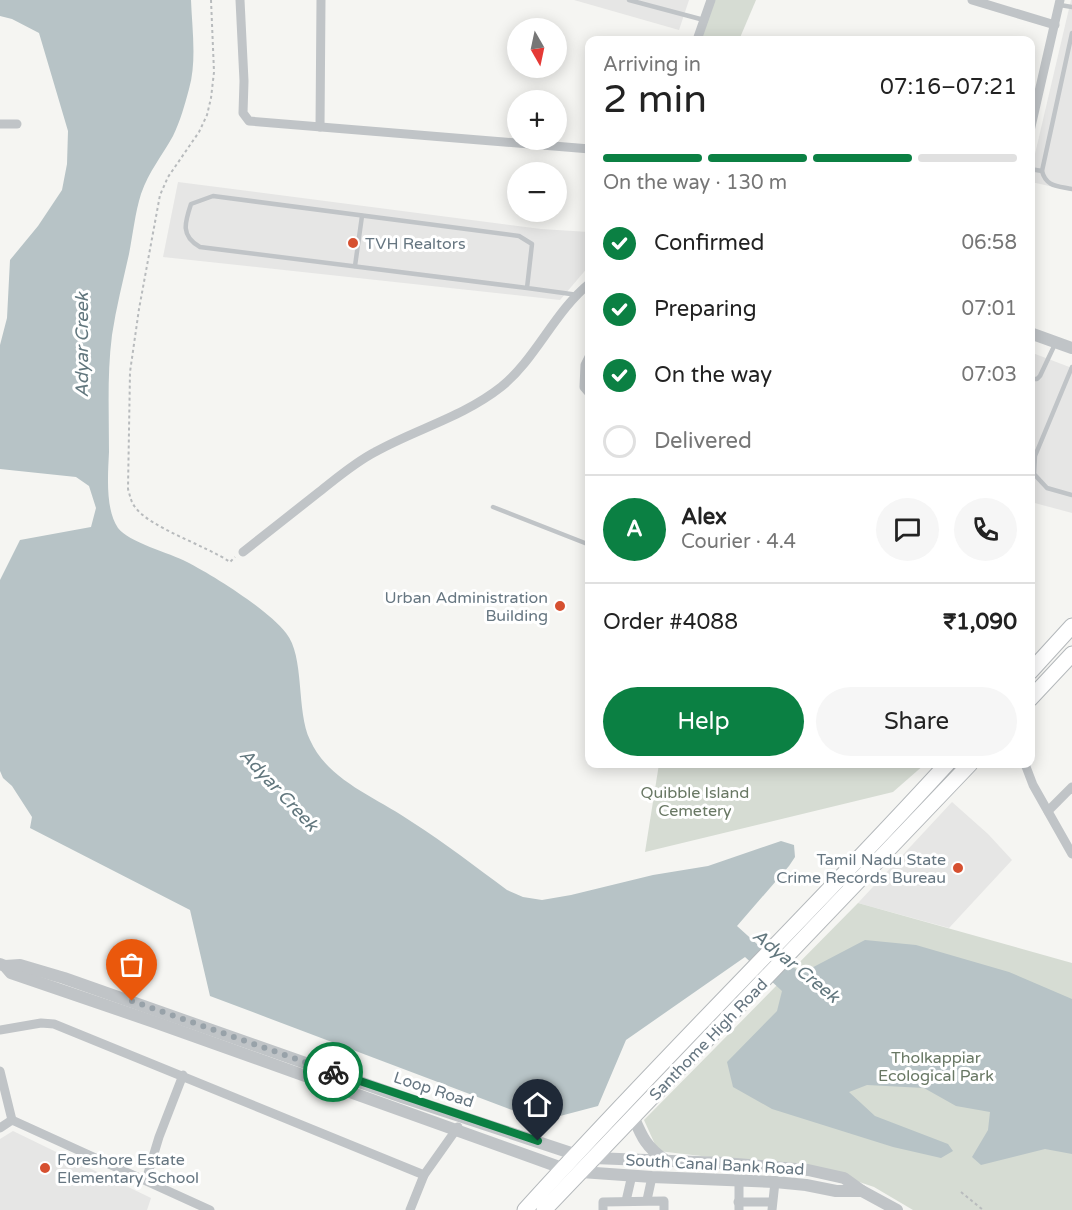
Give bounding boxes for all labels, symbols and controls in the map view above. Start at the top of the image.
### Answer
north arrow [507,18,567,78]
map controls [507,18,567,222]
text: Arriving in [603,53,701,77]
text: 07:16–07:21 [880,74,1017,100]
text: 2 min [603,76,707,123]
button: + [507,90,567,150]
button: − [507,162,567,222]
text: On the way · 130 m [603,171,787,195]
icon: check [603,227,636,260]
text: Confirmed [654,230,764,256]
text: 06:58 [962,231,1017,255]
place label: TVH Realtors [365,234,466,254]
marker: TVH Realtors [346,236,360,250]
water label: Adyar Creek [71,291,93,398]
icon: check [603,293,636,326]
text: Preparing [654,296,757,322]
text: 07:01 [962,297,1017,321]
icon: check [603,359,636,392]
text: On the way [654,362,772,388]
text: 07:03 [962,363,1017,387]
text: Delivered [654,428,752,454]
button: chat [876,498,939,561]
button: phone [954,498,1017,561]
text: Alex [681,504,727,530]
text: A [626,516,643,542]
text: Courier · 4.4 [681,530,796,554]
place label: Urban Administration Building [385,588,548,626]
marker: Urban Administration Building [553,599,567,613]
text: Order #4088 [603,609,738,635]
text: ₹1,090 [943,609,1017,635]
button: Help [603,687,804,756]
button: Share [816,687,1017,756]
water label: Adyar Creek [235,744,324,837]
park label: Quibble Island Cemetery [641,783,749,821]
place label: Tamil Nadu State Crime Records Bureau [776,850,946,888]
marker: Tamil Nadu State Crime Records Bureau [951,861,965,875]
water label: Adyar Creek [748,924,845,1008]
pin [106,939,157,1001]
icon: bag [115,948,148,981]
street label: Santhome High Road [645,974,772,1105]
courier [303,1042,363,1102]
park label: Tholkappiar Ecological Park [878,1048,994,1086]
icon: bike [317,1056,350,1089]
street label: Loop Road [391,1068,476,1112]
pin [512,1079,563,1141]
icon: home [521,1088,554,1121]
place label: Foreshore Estate Elementary School [57,1150,199,1188]
street label: South Canal Bank Road [625,1150,805,1180]
marker: Foreshore Estate Elementary School [38,1161,52,1175]

